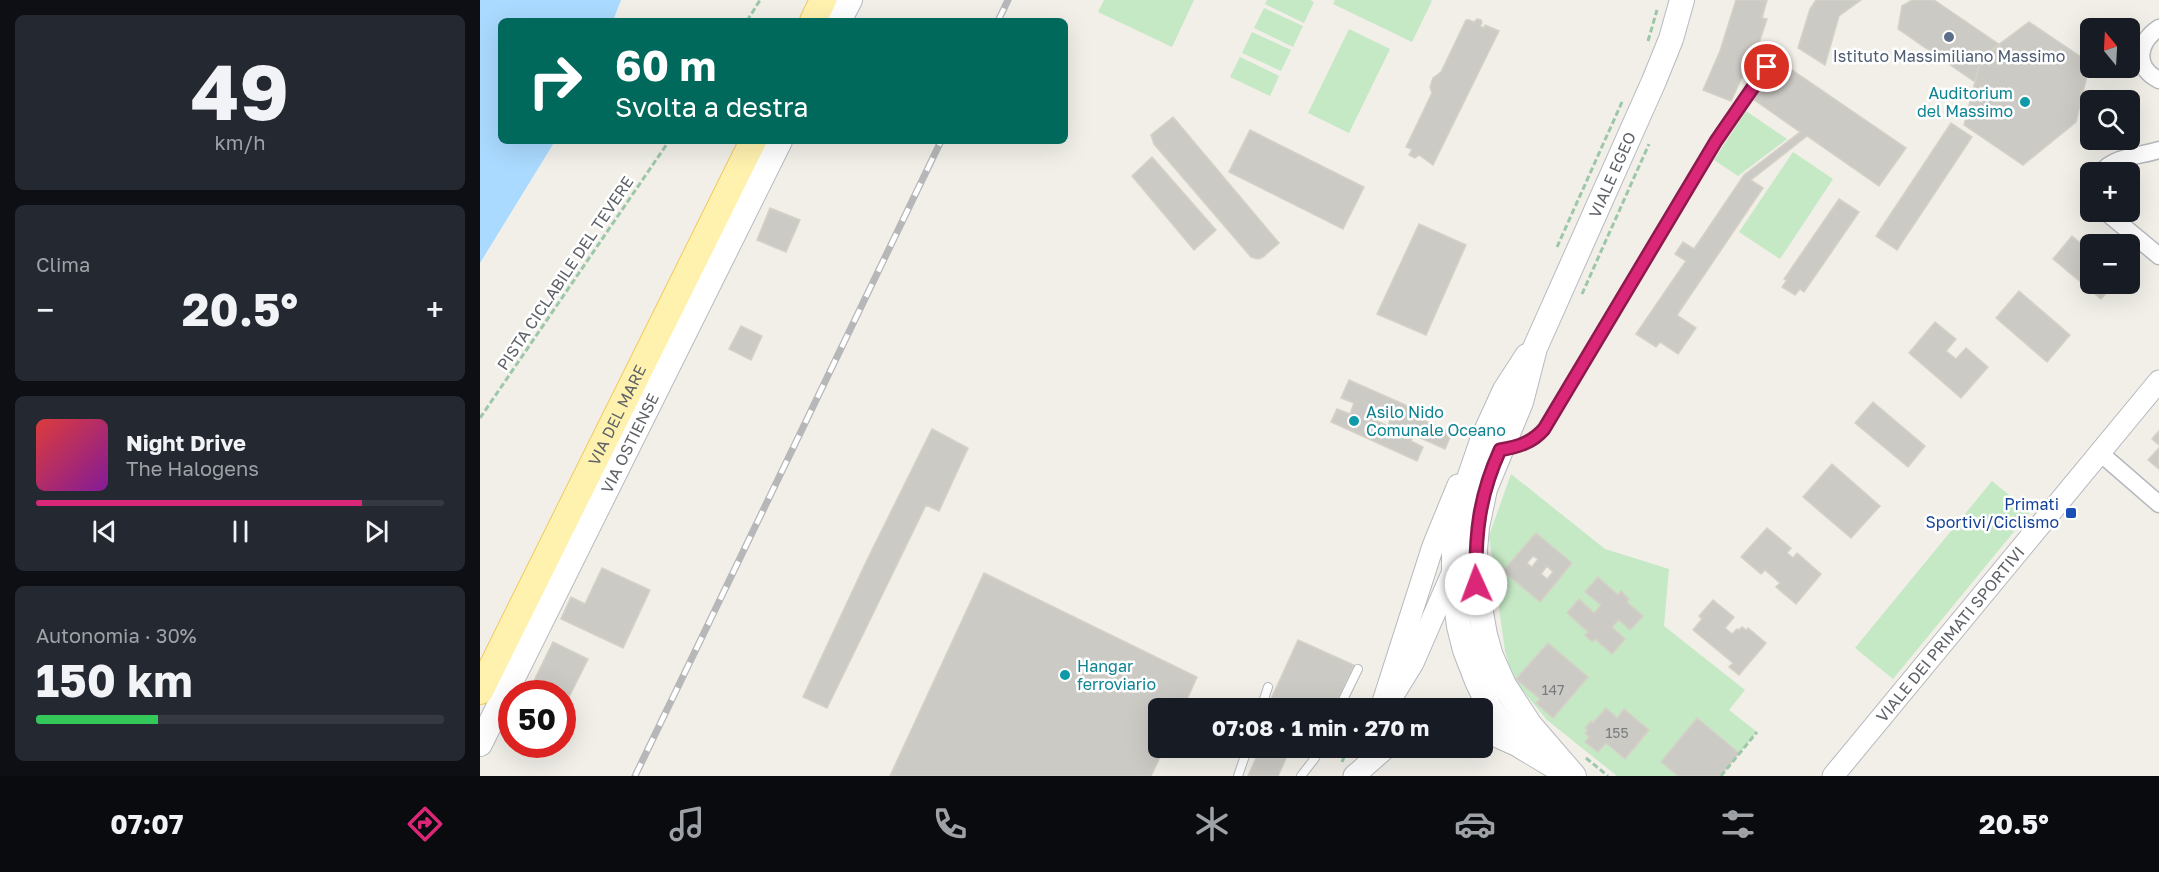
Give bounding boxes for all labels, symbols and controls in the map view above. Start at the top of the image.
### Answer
north arrow [2080,18,2140,78]
map controls [2080,18,2140,294]
marker: Istituto Massimiliano Massimo [1942,30,1956,44]
text: 60 m [615,40,716,90]
pin [1741,41,1792,92]
icon: right [516,42,594,120]
text: 49 [191,44,289,137]
place label: Istituto Massimiliano Massimo [1833,46,2065,66]
icon: arrive [1750,50,1783,83]
place label: Auditorium del Massimo [1917,83,2013,121]
button: search [2080,90,2140,150]
text: Svolta a destra [615,91,809,123]
marker: Auditorium del Massimo [2018,95,2032,109]
street label: VIALE EGEO [1584,129,1640,221]
text: km/h [215,130,265,154]
button: + [2080,162,2140,222]
street label: PISTA CICLABILE DEL TEVERE [492,172,638,374]
button: − [2080,234,2140,294]
text: Clima [36,252,90,276]
text: 20.5° [182,282,298,336]
text: − [36,290,54,329]
text: + [426,290,444,329]
street label: VIA DEL MARE [584,362,650,469]
street label: VIA OSTIENSE [596,390,663,497]
place label: Asilo Nido Comunale Oceano [1366,402,1506,440]
marker: Asilo Nido Comunale Oceano [1347,414,1361,428]
text: Night Drive [126,429,246,456]
text: The Halogens [126,456,259,480]
place label: Primati Sportivi/Ciclismo [1926,494,2059,532]
marker: Primati Sportivi/Ciclismo [2064,506,2078,520]
icon: previous [88,515,121,548]
icon: pause [224,515,257,548]
icon: next [360,515,393,548]
street label: VIALE DEI PRIMATI SPORTIVI [1872,542,2029,726]
position arrow [1444,552,1508,616]
text: Autonomia · 30% [36,623,197,647]
text: 150 km [36,653,193,707]
place label: Hangar ferroviario [1077,656,1156,694]
marker: Hangar ferroviario [1058,668,1072,682]
speed limit sign: 50 [498,680,576,758]
house number: 147 [1542,681,1564,698]
text: 07:08 · 1 min · 270 m [1212,714,1429,741]
house number: 155 [1605,724,1629,741]
icon: directions [404,803,446,845]
icon: music [666,803,708,845]
icon: phone [929,803,971,845]
icon: climate [1191,803,1233,845]
icon: car [1454,803,1496,845]
icon: filters [1717,803,1759,845]
text: 07:07 [110,808,183,840]
text: 20.5° [1979,808,2049,840]

